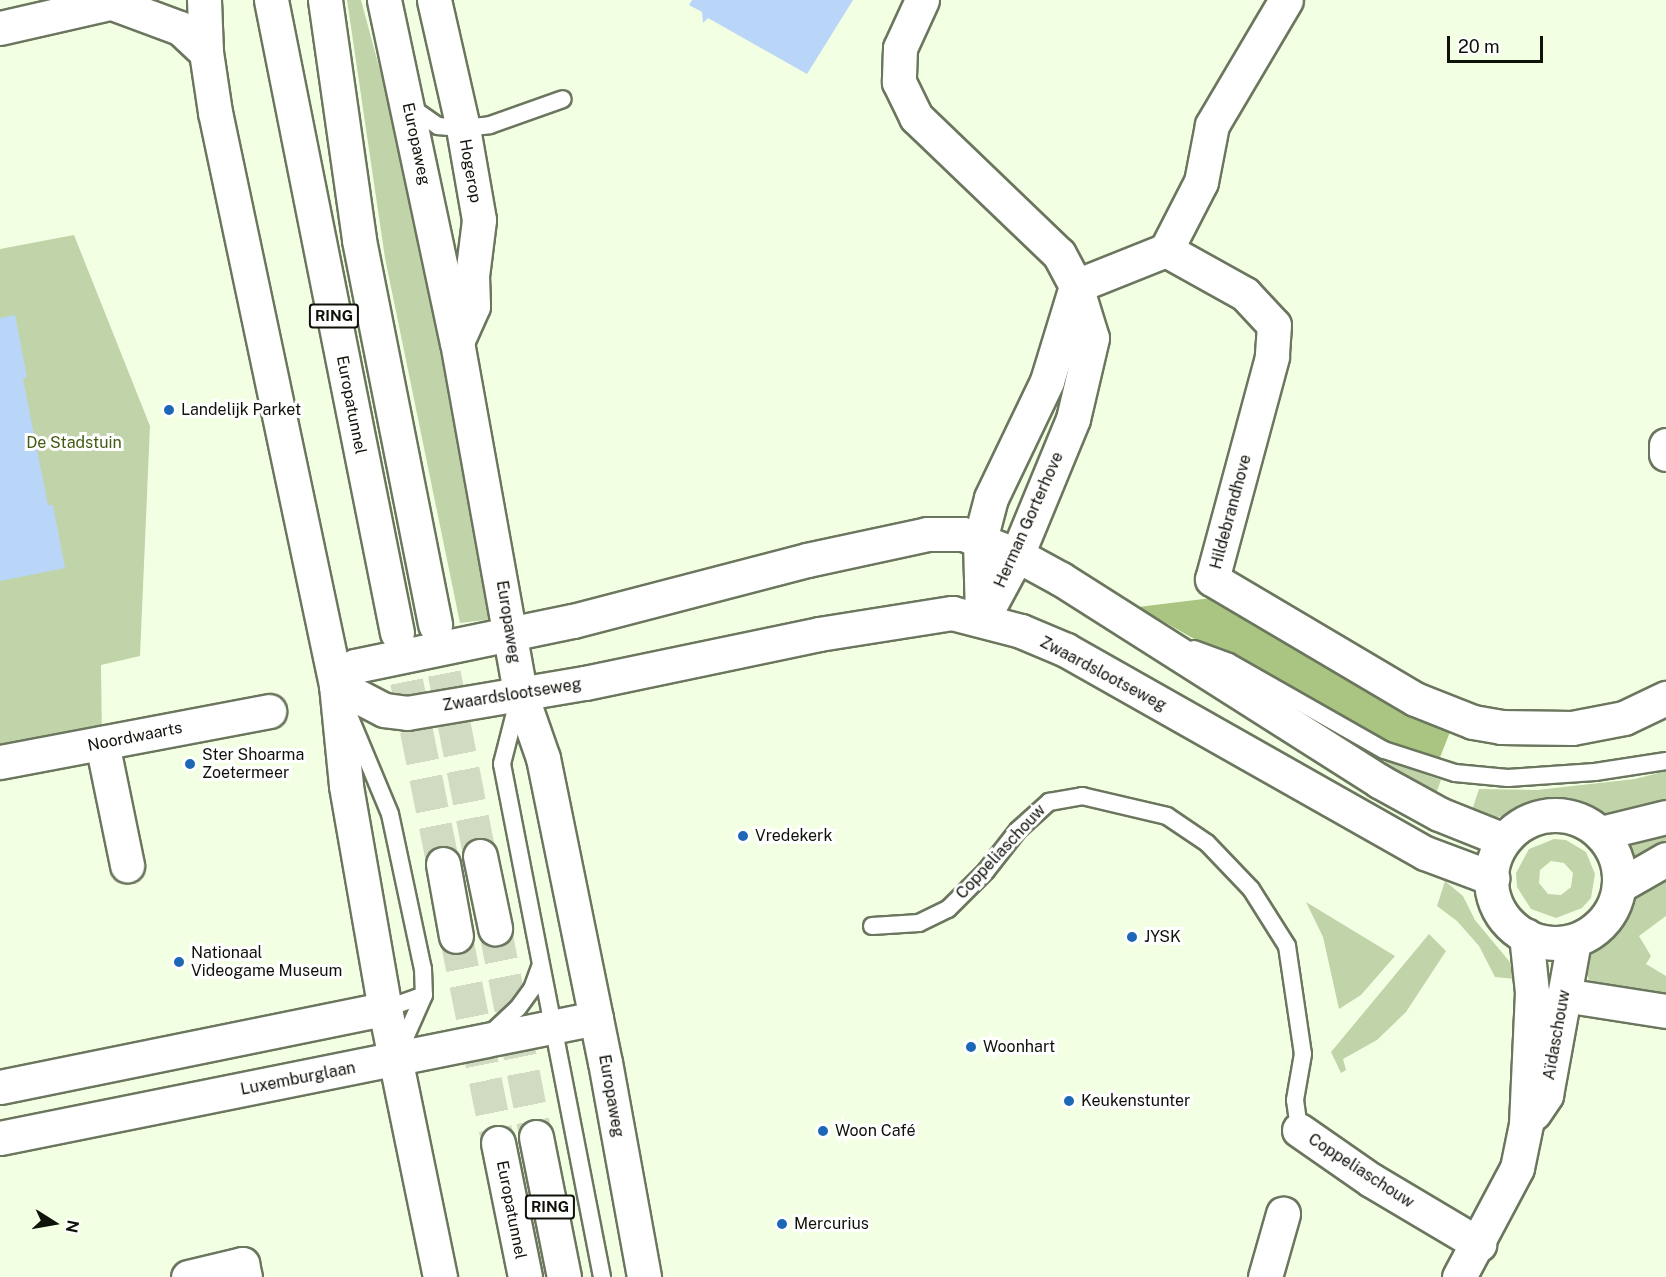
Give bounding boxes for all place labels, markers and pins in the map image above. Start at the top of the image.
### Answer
place label: Landelijk Parket [181,400,301,420]
marker: Landelijk Parket [162,403,176,417]
place label: Ster Shoarma Zoetermeer [202,745,304,783]
marker: Ster Shoarma Zoetermeer [183,757,197,771]
place label: Vredekerk [755,826,832,846]
marker: Vredekerk [736,829,750,843]
place label: JYSK [1144,927,1181,947]
marker: JYSK [1125,930,1139,944]
place label: Nationaal Videogame Museum [191,943,343,981]
marker: Nationaal Videogame Museum [172,955,186,969]
place label: Woonhart [983,1037,1055,1057]
marker: Woonhart [964,1040,978,1054]
place label: Keukenstunter [1081,1091,1190,1111]
marker: Keukenstunter [1062,1094,1076,1108]
place label: Woon Café [835,1121,916,1141]
marker: Woon Café [816,1124,830,1138]
place label: Mercurius [794,1214,869,1234]
marker: Mercurius [775,1217,789,1231]

